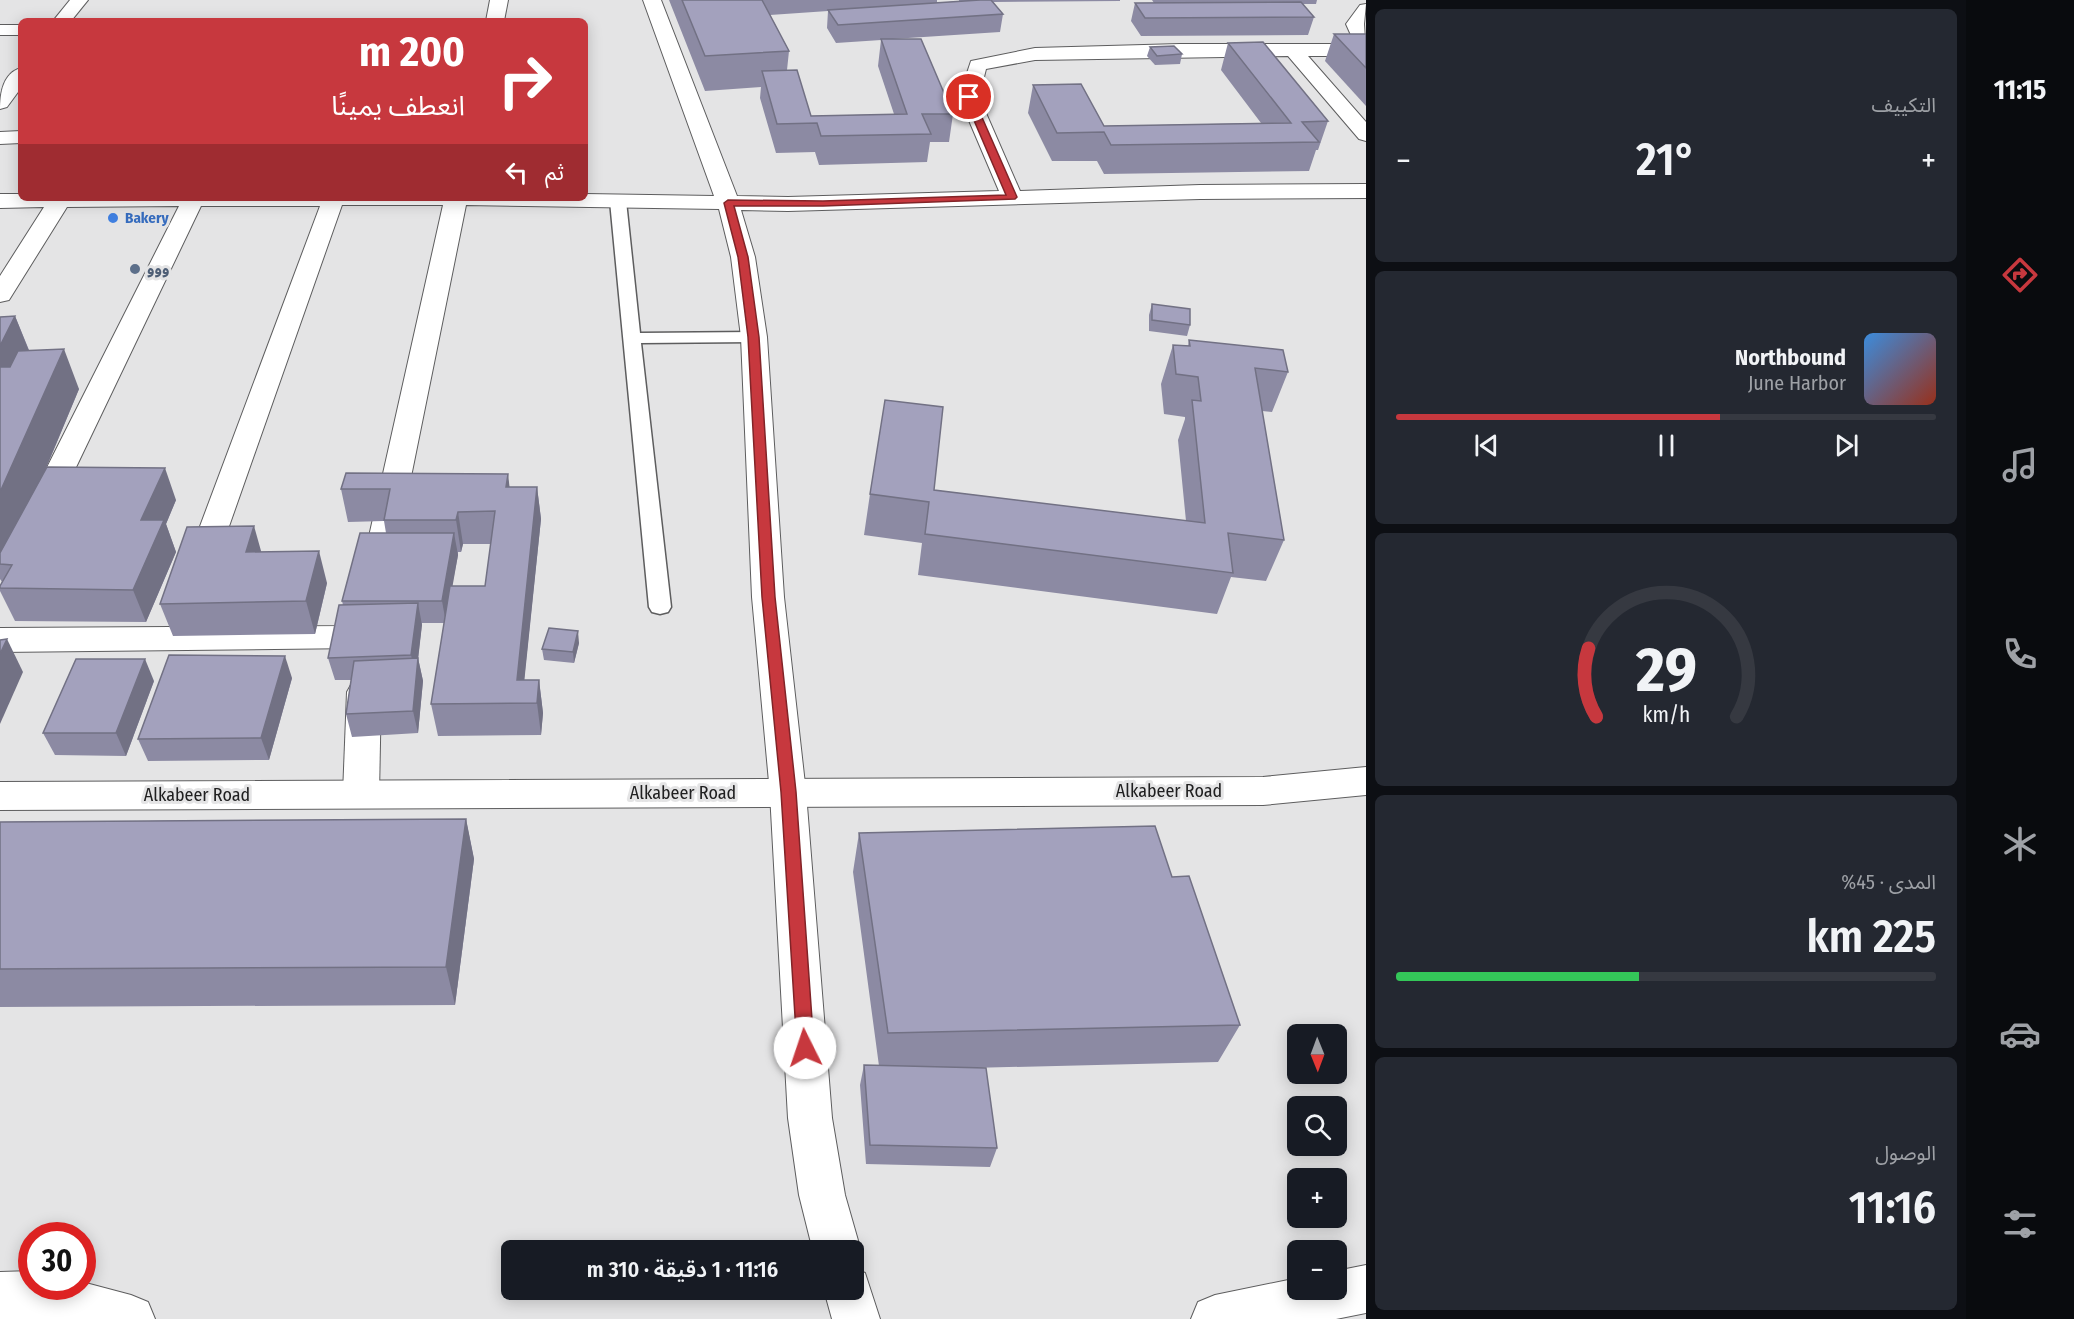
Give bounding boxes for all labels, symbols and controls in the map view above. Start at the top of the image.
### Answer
text: 200 m [359,27,465,77]
icon: right [486,42,564,120]
pin [943,71,994,122]
text: 11:15 [1994,74,2046,106]
icon: arrive [952,80,985,113]
text: انعطف يمينًا [331,90,465,122]
text: التكييف [1872,93,1936,117]
text: 21° [1636,133,1696,187]
text: − [1396,141,1411,181]
text: + [1921,141,1936,181]
icon: left [500,156,533,189]
text: ثم [545,159,564,186]
place label: Bakery [125,209,169,227]
marker: Bakery [106,211,120,225]
icon: directions [1999,254,2041,296]
place label: ووو [147,260,169,278]
marker: ووو [128,262,142,276]
text: Northbound [1735,344,1846,371]
text: June Harbor [1748,371,1846,395]
icon: previous [1470,429,1503,462]
icon: pause [1650,429,1683,462]
icon: next [1830,429,1863,462]
icon: music [1999,444,2041,486]
text: 29 [1635,633,1696,708]
icon: phone [1999,633,2041,675]
text: km/h [1642,702,1690,728]
street label: Alkabeer Road [1116,780,1222,802]
street label: Alkabeer Road [630,782,736,804]
street label: Alkabeer Road [144,784,250,806]
icon: climate [1999,823,2041,865]
text: المدى · 45% [1841,870,1936,894]
text: 225 km [1806,910,1936,964]
icon: car [1999,1013,2041,1055]
position arrow [773,1016,837,1080]
north arrow [1287,1024,1347,1084]
map controls [1287,1024,1347,1300]
button: search [1287,1096,1347,1156]
text: الوصول [1875,1141,1936,1165]
button: + [1287,1168,1347,1228]
text: 11:16 [1849,1181,1936,1235]
icon: filters [1999,1203,2041,1245]
speed limit sign: 30 [18,1222,96,1300]
button: − [1287,1240,1347,1300]
text: 11:16 · 1 دقيقة · 310 m [587,1256,778,1283]

